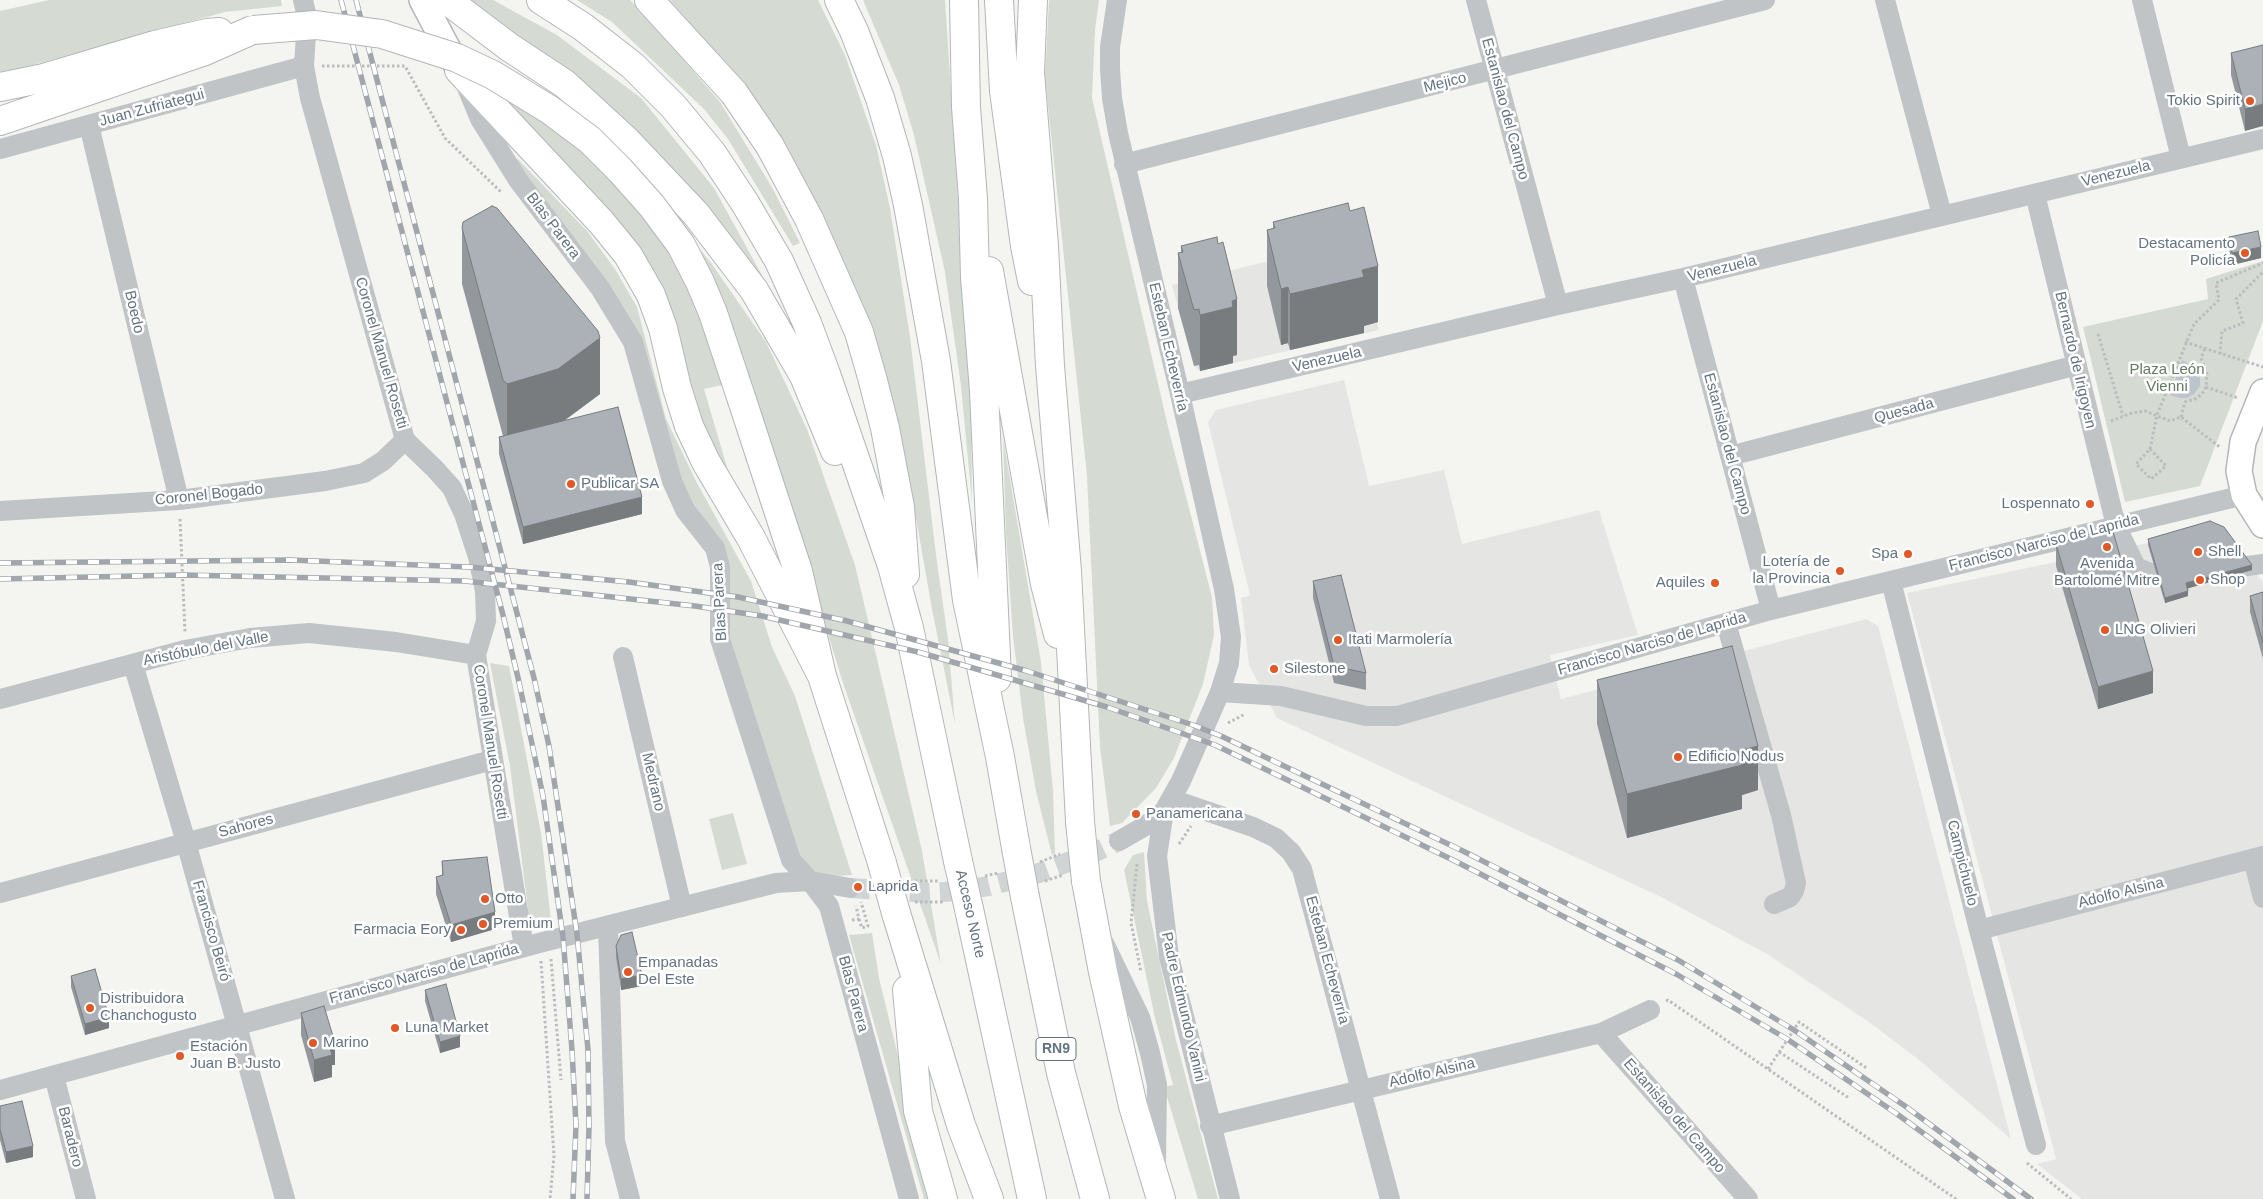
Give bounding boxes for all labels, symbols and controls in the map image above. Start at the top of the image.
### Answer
street label: Estanislao del Campo [1477,36,1533,182]
street label: Mejico [1422,69,1468,97]
street label: Juan Zufriategui [98,85,206,131]
place label: Tokio Spirit [2167,92,2240,110]
marker: Tokio Spirit [2244,95,2256,107]
street label: Venezuela [2080,157,2152,191]
street label: Blas Parera [522,189,584,263]
place label: Destacamento Policía [2138,235,2235,270]
marker: Destacamento Policía [2239,247,2251,259]
street label: Venezuela [1686,252,1758,286]
street label: Coronel Manuel Rosetti [351,275,411,431]
street label: Esteban Echeverría [1144,281,1192,413]
street label: Boedo [120,289,148,335]
street label: Bernardo de Irigoyen [2050,290,2100,430]
street label: Venezuela [1291,343,1363,377]
park label: Plaza León Vienni [2129,361,2205,396]
street label: Estanislao del Campo [1699,371,1755,517]
street label: Quesada [1872,394,1936,428]
place label: Publicar SA [581,475,659,493]
marker: Publicar SA [565,478,577,490]
street label: Coronel Bogado [154,480,264,510]
place label: Lospennato [2002,495,2080,513]
marker: Lospennato [2084,498,2096,510]
street label: Francisco Narciso de Laprida [1947,511,2141,575]
marker: Avenida Bartolomé Mitre [2101,541,2113,553]
place label: Shell [2208,543,2241,561]
place label: Spa [1871,545,1898,563]
marker: Shell [2192,546,2204,558]
marker: Spa [1902,548,1914,560]
place label: Lotería de la Provincia [1752,553,1830,588]
place label: Avenida Bartolomé Mitre [2054,555,2160,590]
street label: Blas Parera [709,562,731,642]
marker: Lotería de la Provincia [1834,565,1846,577]
place label: Shop [2210,571,2245,589]
place label: Aquiles [1656,574,1705,592]
marker: Shop [2194,574,2206,586]
marker: Aquiles [1709,577,1721,589]
street label: Francisco Narciso de Laprida [1556,608,1748,680]
place label: LNG Olivieri [2115,621,2196,639]
marker: LNG Olivieri [2099,624,2111,636]
street label: Aristóbulo del Valle [142,628,270,670]
place label: Itati Marmolería [1348,631,1452,649]
marker: Itati Marmolería [1332,634,1344,646]
place label: Silestone [1284,660,1346,678]
street label: Coronel Manuel Rosetti [469,663,511,821]
marker: Silestone [1268,663,1280,675]
place label: Edificio Nodus [1688,748,1784,766]
street label: Medrano [638,751,668,813]
marker: Edificio Nodus [1672,751,1684,763]
place label: Panamericana [1146,805,1243,823]
marker: Panamericana [1130,808,1142,820]
street label: Sahores [217,810,275,842]
street label: Campichuelo [1943,818,1981,908]
street label: Acceso Norte [951,868,989,960]
street label: Adolfo Alsina [2076,874,2166,912]
street label: Francisco Beiró [188,878,234,984]
place label: Laprida [868,878,918,896]
marker: Laprida [852,881,864,893]
place label: Otto [495,890,523,908]
marker: Otto [479,893,491,905]
street label: Esteban Echeverría [1301,894,1353,1026]
place label: Premium [493,915,553,933]
marker: Premium [477,918,489,930]
place label: Farmacia Eory [353,921,451,939]
marker: Farmacia Eory [455,924,467,936]
street label: Padre Edmundo Vanini [1157,930,1209,1084]
street label: Francisco Narciso de Laprida [327,940,521,1008]
place label: Empanadas Del Este [638,954,718,989]
street label: Blas Parera [834,954,872,1034]
marker: Empanadas Del Este [622,966,634,978]
place label: Distribuidora Chanchogusto [100,990,197,1025]
marker: Distribuidora Chanchogusto [84,1002,96,1014]
place label: Luna Market [405,1019,488,1037]
marker: Luna Market [389,1022,401,1034]
place label: Marino [323,1034,369,1052]
marker: Marino [307,1037,319,1049]
place label: Estación Juan B. Justo [190,1038,281,1073]
road number: RN9 [1036,1038,1076,1060]
marker: Estación Juan B. Justo [174,1050,186,1062]
street label: Adolfo Alsina [1387,1054,1477,1092]
street label: Estanislao del Campo [1619,1055,1729,1177]
street label: Baradero [54,1105,86,1169]

